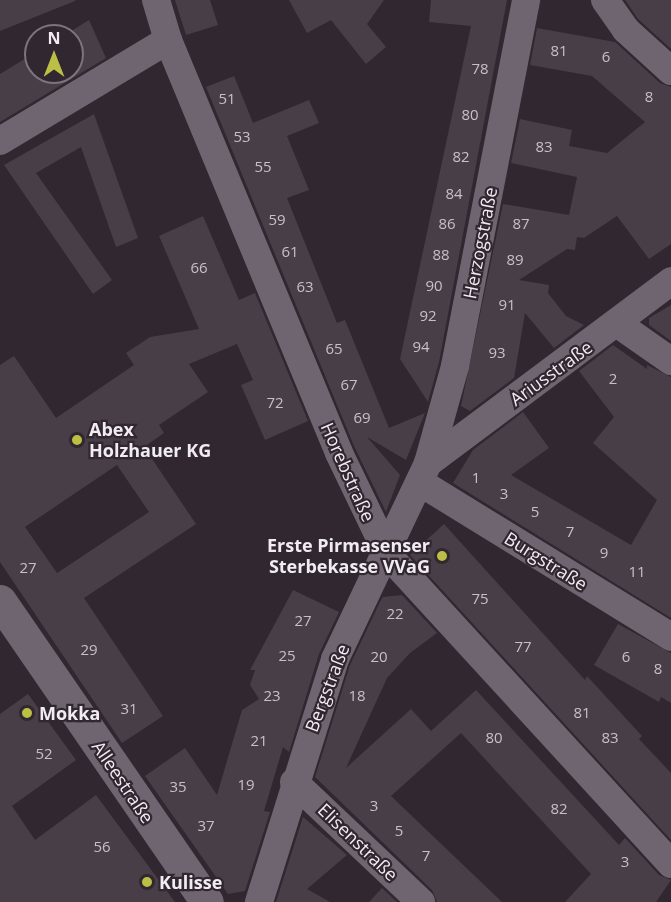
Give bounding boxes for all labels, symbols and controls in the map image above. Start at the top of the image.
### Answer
north arrow [24,24,84,84]
text: N [47,27,61,49]
house number: 81 [550,42,568,60]
house number: 6 [602,48,610,66]
house number: 78 [471,60,489,78]
house number: 8 [645,88,653,106]
house number: 51 [218,90,236,108]
house number: 80 [461,106,479,124]
house number: 53 [233,128,251,146]
house number: 83 [535,138,553,156]
house number: 82 [452,148,470,166]
house number: 55 [254,158,272,176]
house number: 84 [445,185,463,203]
street label: Herzogstraße [459,185,501,301]
house number: 59 [268,211,286,229]
house number: 86 [438,215,456,233]
house number: 87 [512,215,530,233]
house number: 61 [281,243,299,261]
house number: 88 [432,246,450,264]
house number: 89 [506,251,524,269]
house number: 66 [190,259,208,277]
house number: 90 [425,277,443,295]
house number: 63 [296,278,314,296]
house number: 91 [498,296,516,314]
house number: 92 [419,307,437,325]
street label: Ariusstraße [506,336,596,410]
house number: 94 [412,338,430,356]
house number: 65 [325,340,343,358]
house number: 93 [488,344,506,362]
house number: 2 [609,370,617,388]
house number: 67 [340,376,358,394]
house number: 72 [266,394,284,412]
house number: 69 [353,409,371,427]
place label: Abex Holzhauer KG [89,419,211,462]
street label: Horebstraße [317,419,379,525]
marker: Abex Holzhauer KG [70,433,84,447]
house number: 1 [472,469,480,487]
house number: 3 [500,485,508,503]
house number: 5 [531,503,539,521]
house number: 7 [566,523,574,541]
street label: Burgstraße [501,527,591,595]
place label: Erste Pirmasenser Sterbekasse VVaG [267,535,430,578]
house number: 9 [600,544,608,562]
marker: Erste Pirmasenser Sterbekasse VVaG [435,549,449,563]
house number: 27 [19,559,37,577]
house number: 11 [628,563,646,581]
house number: 75 [471,590,489,608]
house number: 22 [386,605,404,623]
house number: 27 [294,612,312,630]
house number: 77 [514,638,532,656]
house number: 29 [80,641,98,659]
street label: Bergstraße [300,641,354,735]
house number: 25 [278,647,296,665]
house number: 20 [370,648,388,666]
house number: 6 [622,648,630,666]
house number: 8 [654,660,662,678]
house number: 23 [263,687,281,705]
house number: 18 [348,687,366,705]
house number: 31 [120,700,138,718]
place label: Mokka [39,702,100,724]
house number: 81 [573,704,591,722]
marker: Mokka [20,706,34,720]
house number: 80 [485,729,503,747]
house number: 83 [601,729,619,747]
house number: 21 [250,732,268,750]
street label: Alleestraße [88,737,158,827]
house number: 52 [35,745,53,763]
house number: 19 [237,776,255,794]
house number: 35 [169,778,187,796]
house number: 3 [370,797,378,815]
street label: Elisenstraße [314,799,402,885]
house number: 82 [550,800,568,818]
house number: 37 [197,817,215,835]
house number: 5 [395,822,403,840]
house number: 56 [93,838,111,856]
house number: 7 [422,847,430,865]
house number: 3 [621,853,629,871]
place label: Kulisse [159,871,222,893]
marker: Kulisse [140,875,154,889]

